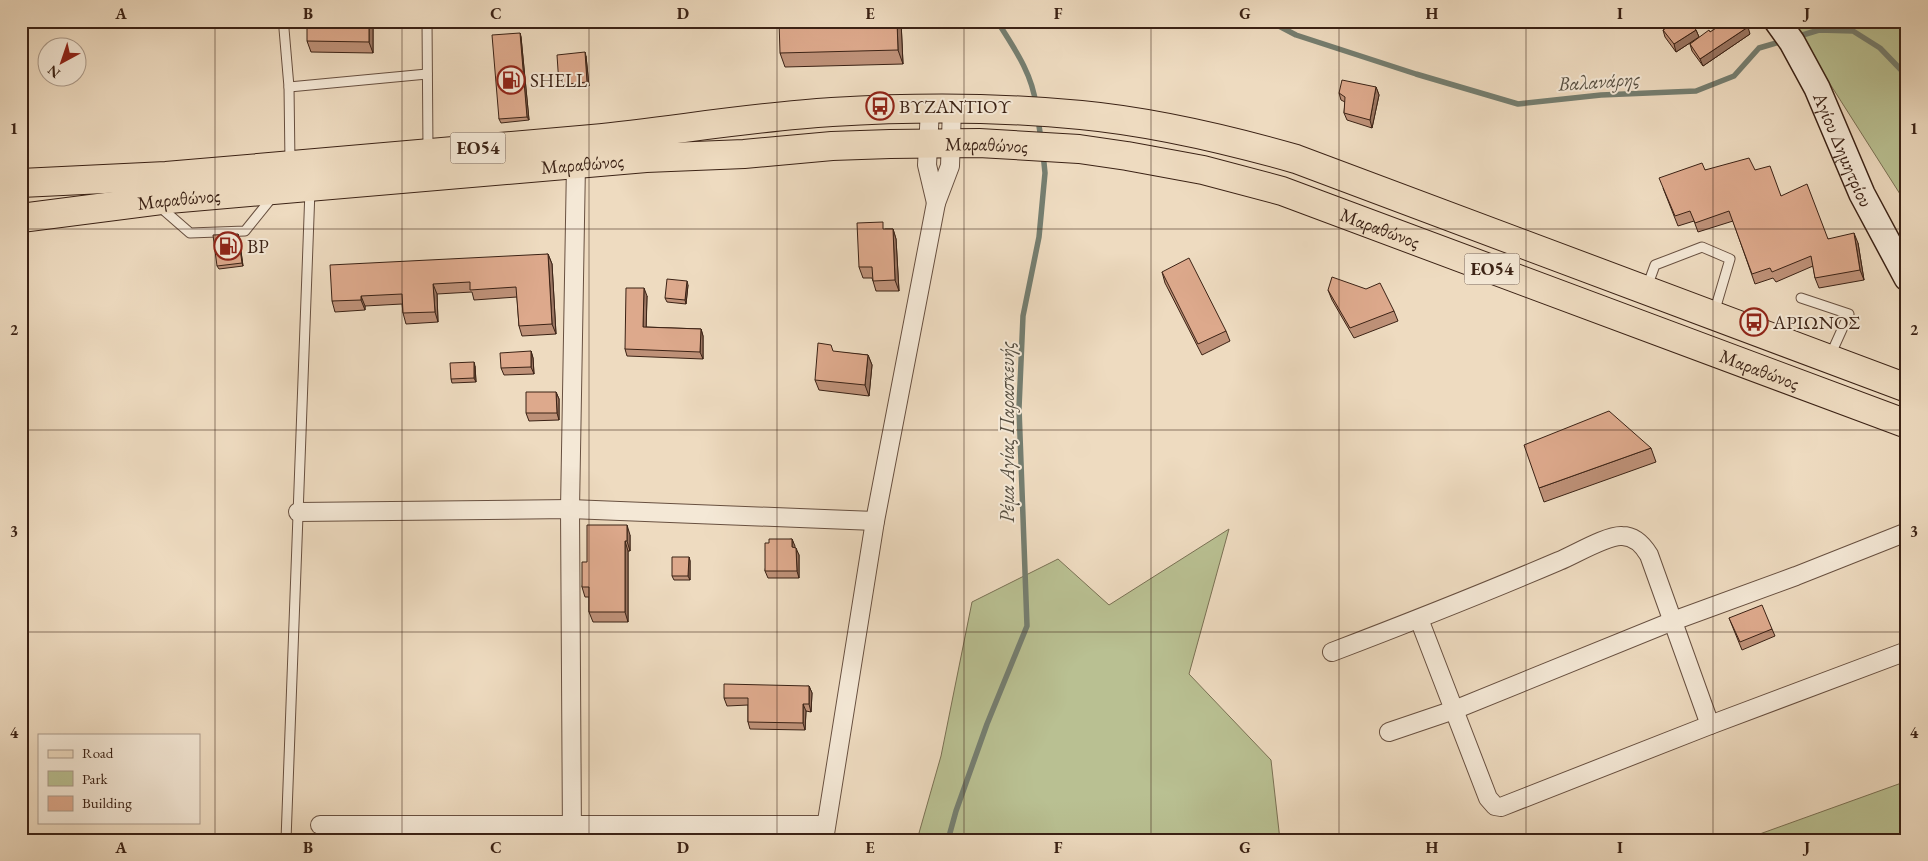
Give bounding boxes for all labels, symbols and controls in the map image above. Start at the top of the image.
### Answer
text: A [114,3,127,24]
text: B [303,3,313,24]
text: C [490,3,502,24]
text: D [677,3,689,24]
text: E [865,3,875,24]
text: F [1054,3,1063,24]
text: G [1239,3,1251,24]
text: H [1426,3,1439,24]
text: I [1617,3,1623,24]
text: J [1802,3,1810,24]
north arrow [38,38,88,88]
text: N [43,61,64,82]
fuel station icon: SHELL [496,65,526,95]
water label: Βαλανάρης [1556,65,1641,97]
place label: SHELL [530,68,587,93]
street label: Αγίου Δημητρίου [1807,88,1879,211]
bus stop icon: ΒΥΖΑΝΤΙΟΥ [865,91,895,121]
place label: ΒΥΖΑΝΤΙΟΥ [899,94,1012,119]
text: 1 [10,118,18,139]
text: 1 [1910,118,1918,139]
street label: Μαραθώνος [945,131,1029,159]
road number: ΕΟ54 [450,132,506,164]
street label: Μαραθώνος [540,148,625,180]
street label: Μαραθώνος [136,183,221,216]
street label: Μαραθώνος [1337,202,1423,254]
fuel station icon: BP [213,231,243,261]
place label: BP [247,234,269,259]
road number: ΕΟ54 [1464,253,1520,284]
bus stop icon: ΑΡΙΩΝΟΣ [1739,307,1769,337]
place label: ΑΡΙΩΝΟΣ [1772,310,1860,335]
text: 2 [10,319,19,340]
text: 2 [1910,319,1919,340]
water label: Ρέμα Αγίας Παρασκευής [994,341,1020,523]
street label: Μαραθώνος [1716,343,1803,396]
text: 3 [10,521,18,542]
text: 3 [1910,521,1918,542]
text: 4 [10,722,19,743]
text: 4 [1910,722,1919,743]
legend [38,734,200,824]
text: Road [82,743,114,762]
text: Park [82,769,109,788]
text: Building [82,793,132,812]
text: A [114,837,127,858]
text: B [303,837,313,858]
text: C [490,837,502,858]
text: D [677,837,689,858]
text: E [865,837,875,858]
text: F [1054,837,1063,858]
text: G [1239,837,1251,858]
text: H [1426,837,1439,858]
text: I [1617,837,1623,858]
text: J [1802,837,1810,858]

